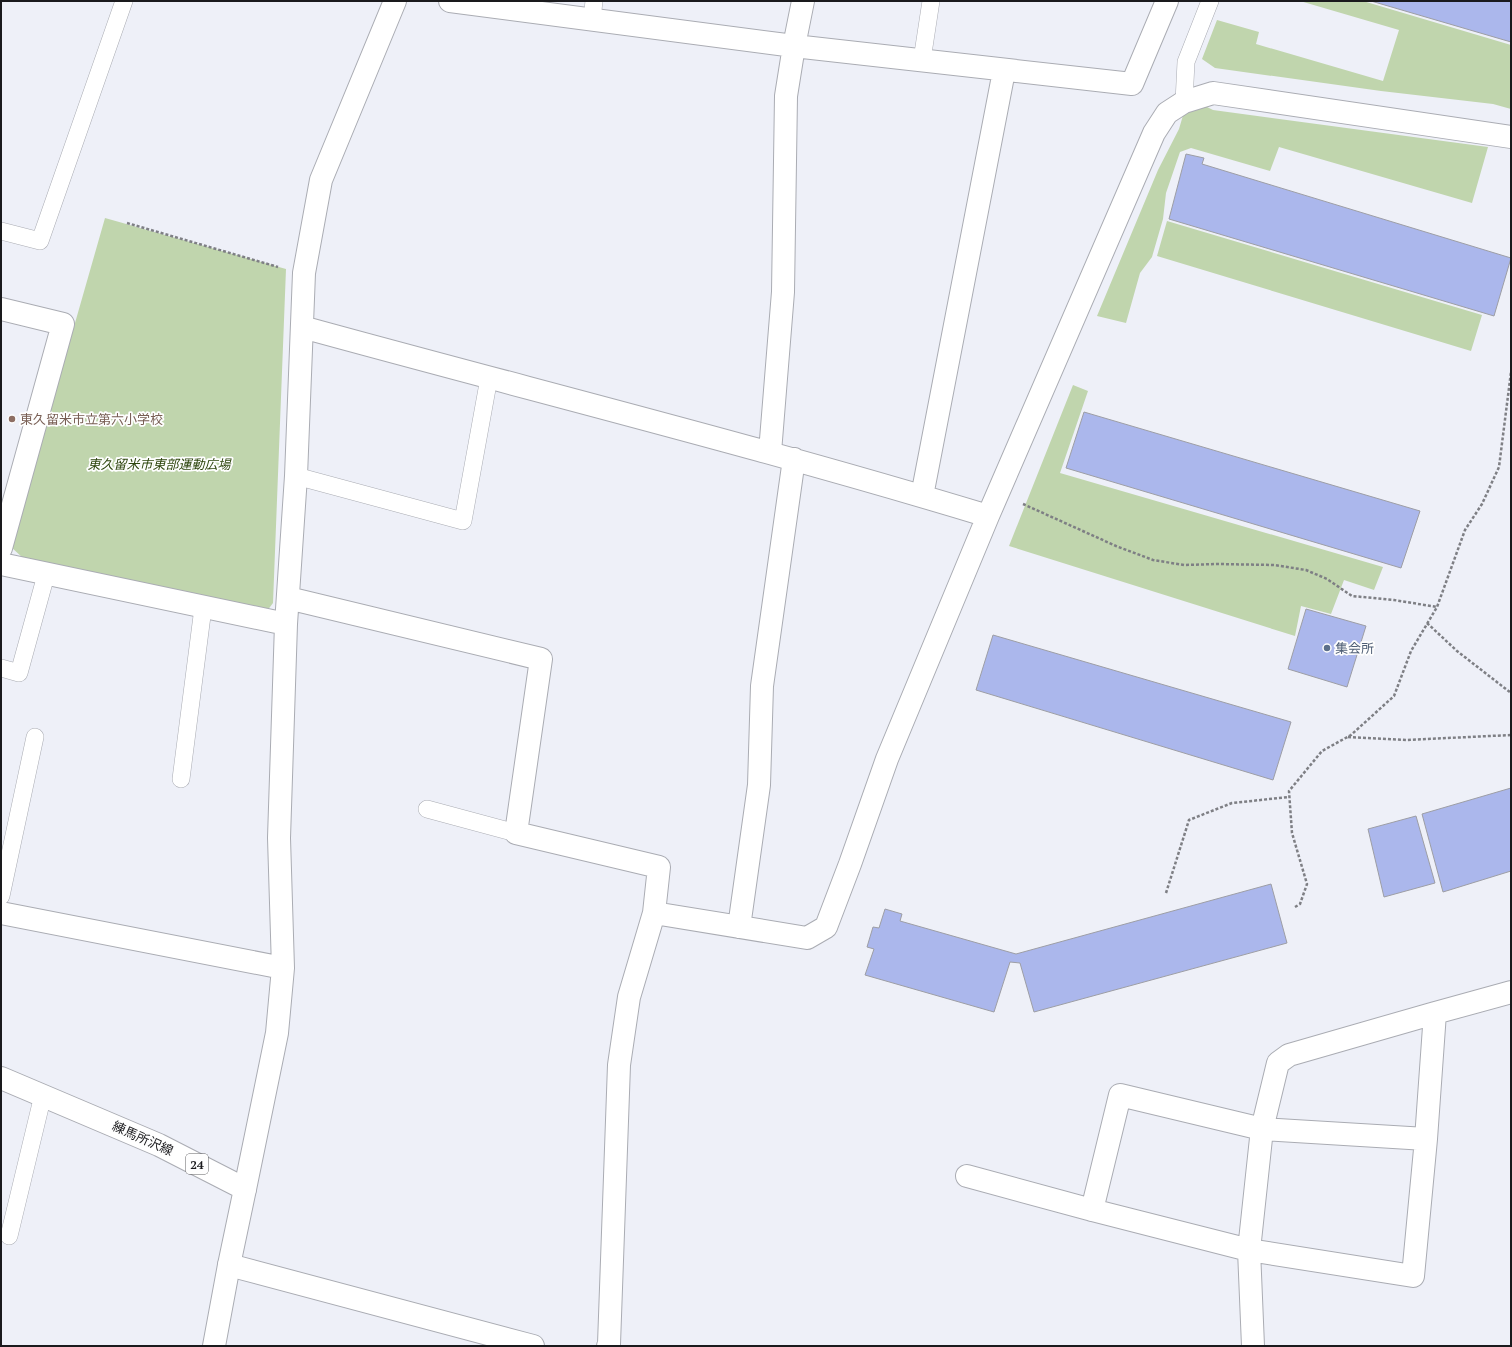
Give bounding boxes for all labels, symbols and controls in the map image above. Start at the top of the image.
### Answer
place label: 東久留米市立第六小学校 [20,410,163,428]
marker: 東久留米市立第六小学校 [7,414,17,424]
park label: 東久留米市東部運動広場 [87,455,232,473]
place label: 集会所 [1335,639,1374,657]
marker: 集会所 [1322,643,1332,653]
street label: 練馬所沢線 [110,1117,176,1159]
road number: 24 [186,1154,208,1174]

